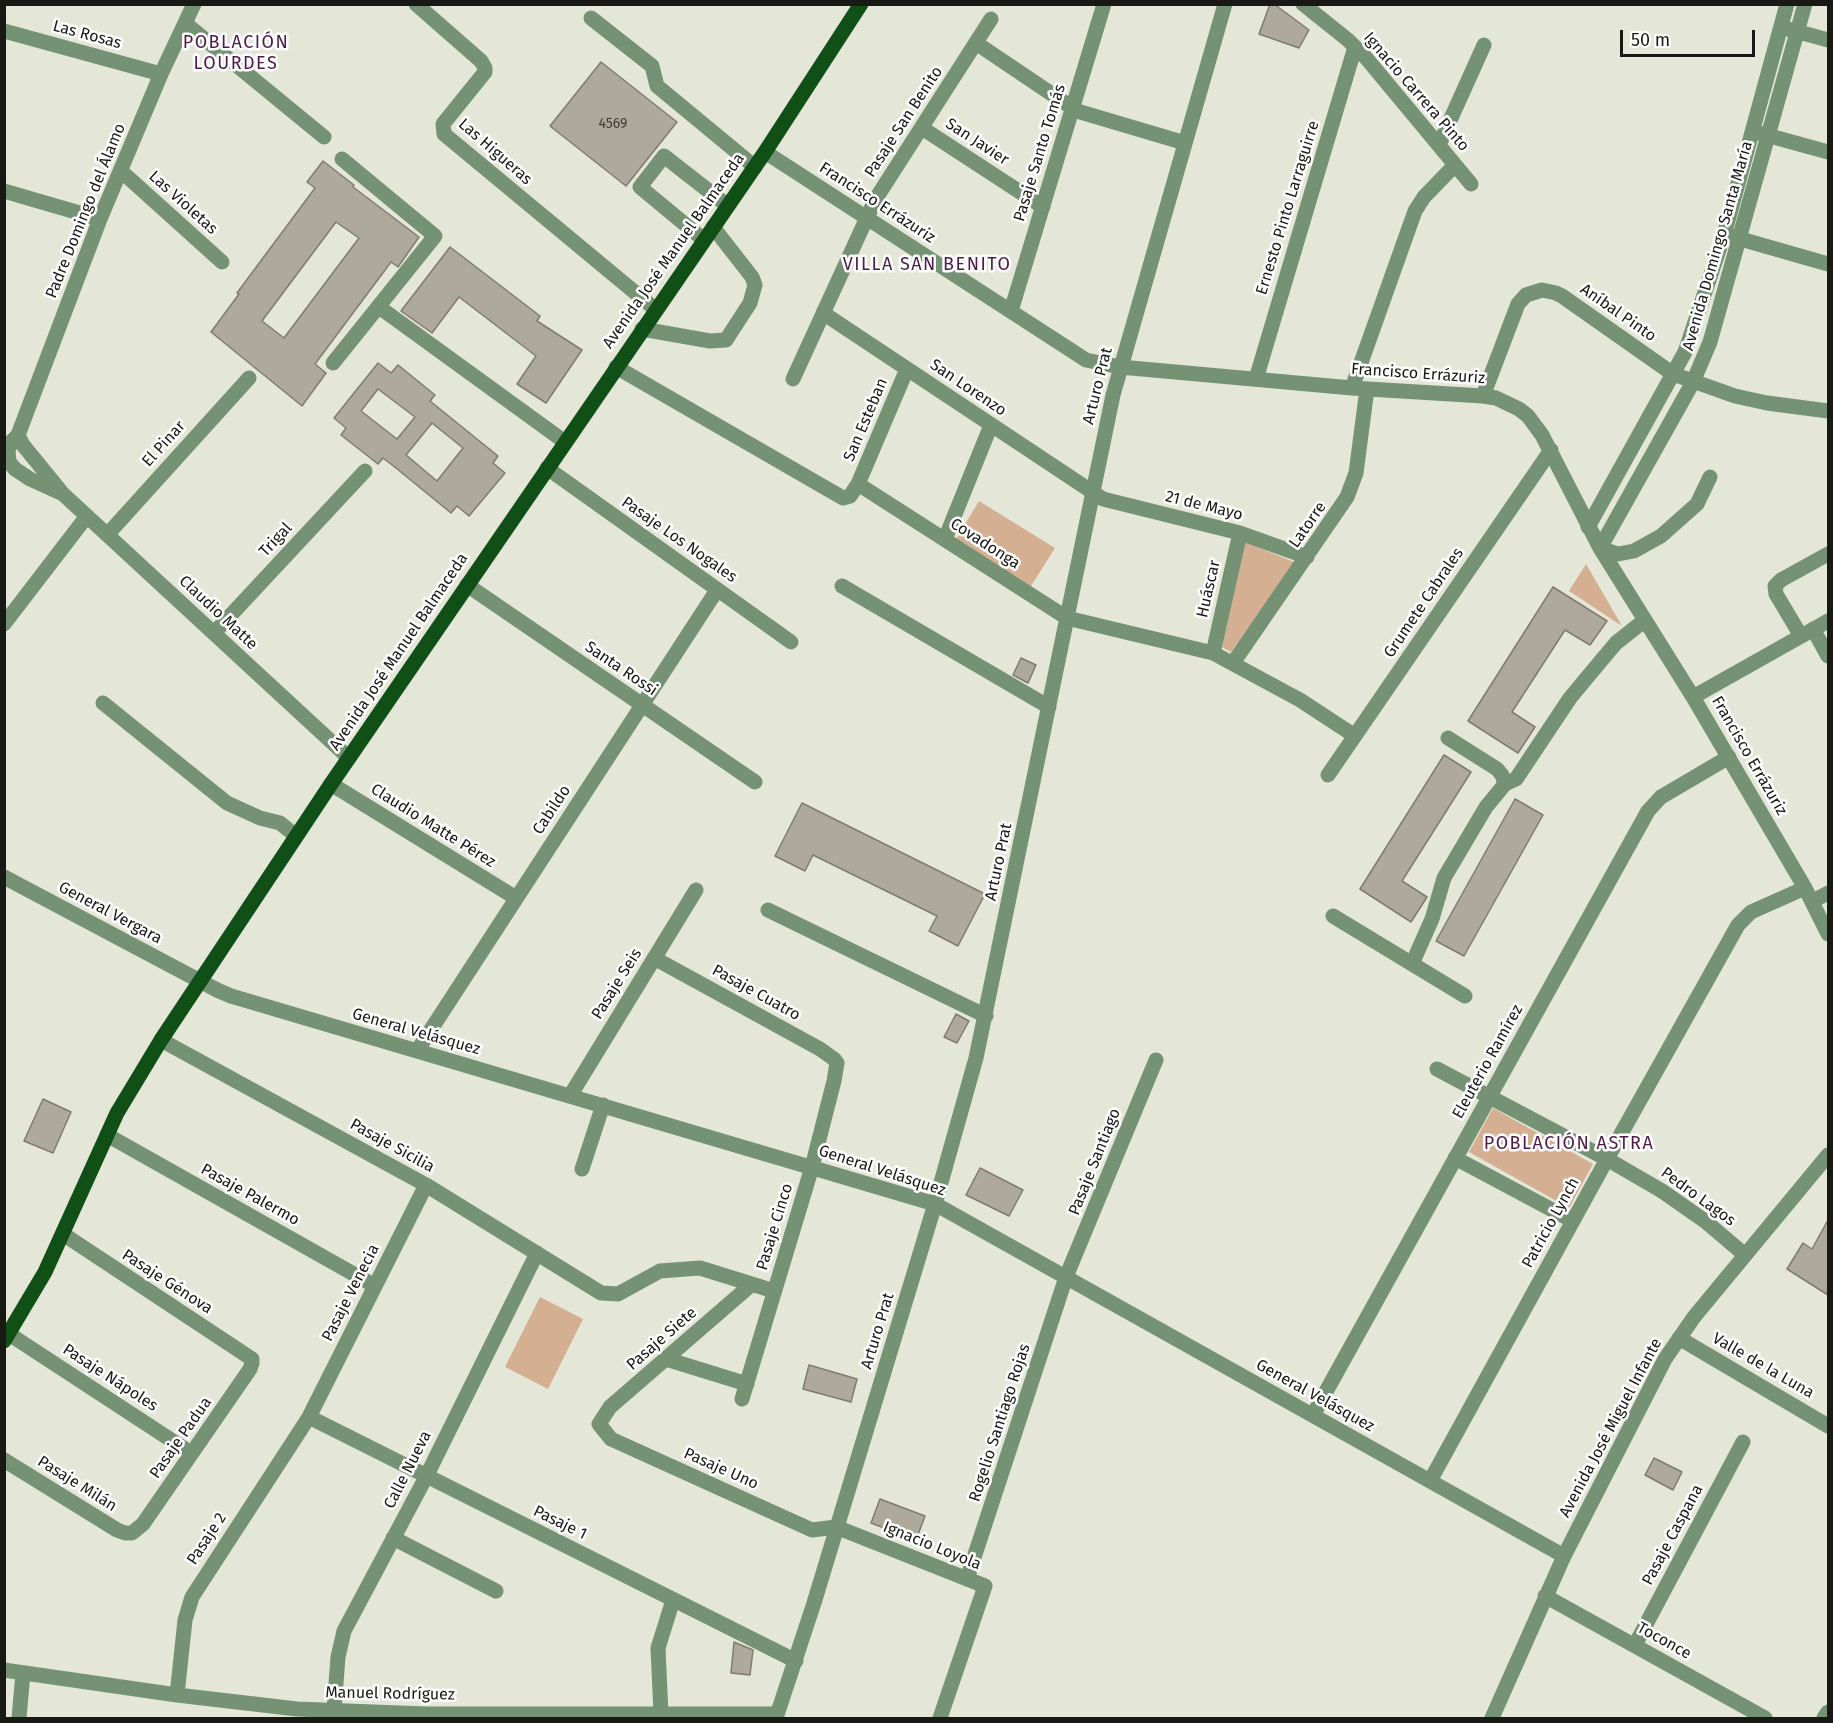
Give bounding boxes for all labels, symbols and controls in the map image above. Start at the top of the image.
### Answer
street label: Las Rosas [51,17,123,53]
scale bar [1623,18,1758,56]
street label: Ignacio Carrera Pinto [1359,29,1473,155]
text: 50 m [1631,29,1670,51]
district label: POBLACIÓN LOURDES [183,32,289,74]
street label: Pasaje San Benito [861,63,947,181]
street label: Pasaje Santo Tomás [1010,82,1070,224]
street label: San Javier [942,114,1012,170]
street label: Las Higueras [454,115,536,189]
house number: 4569 [599,116,627,132]
street label: Ernesto Pinto Larraguirre [1252,119,1324,297]
street label: Padre Domingo del Álamo [42,121,130,301]
street label: Avenida Domingo Santa María [1679,139,1757,353]
street label: Avenida José Manuel Balmaceda [599,150,749,352]
street label: Francisco Errázuriz [815,158,939,248]
street label: Las Violetas [145,167,221,239]
district label: VILLA SAN BENITO [843,254,1011,276]
street label: Aníbal Pinto [1576,280,1660,346]
street label: Arturo Prat [1079,345,1117,427]
street label: San Lorenzo [926,355,1010,421]
street label: Francisco Errázuriz [1350,360,1486,388]
street label: San Esteban [840,375,892,465]
street label: El Pinar [138,417,190,471]
street label: 21 de Mayo [1163,487,1245,525]
street label: Pasaje Los Nogales [618,493,740,587]
street label: Latorre [1285,498,1331,552]
street label: Covadonga [947,514,1023,574]
street label: Trigal [255,519,297,561]
street label: Grumete Cabrales [1380,544,1468,662]
street label: Avenida José Manuel Balmaceda [326,550,472,754]
street label: Huáscar [1193,558,1225,620]
street label: Claudio Matte [175,572,261,654]
street label: Santa Rossi [581,638,661,700]
street label: Francisco Errázuriz [1707,693,1791,819]
street label: Claudio Matte Pérez [367,780,499,872]
street label: Cabildo [529,782,575,838]
street label: Arturo Prat [981,821,1017,903]
street label: General Vergara [55,878,165,948]
street label: Pasaje Seis [588,945,646,1023]
street label: Pasaje Cuatro [709,961,803,1025]
street label: Eleuterio Ramírez [1449,1002,1527,1122]
street label: General Velásquez [350,1005,482,1059]
street label: Pasaje Santiago [1065,1106,1125,1218]
street label: Pasaje Sicilia [346,1115,438,1177]
district label: POBLACIÓN ASTRA [1484,1133,1654,1155]
street label: General Velásquez [816,1141,948,1201]
street label: Pasaje Palermo [197,1160,303,1230]
street label: Pedro Lagos [1657,1163,1739,1231]
street label: Patricio Lynch [1518,1174,1584,1272]
street label: Pasaje Cinco [753,1181,797,1273]
street label: Pasaje Venecia [318,1241,384,1345]
street label: Pasaje Génova [118,1246,216,1318]
street label: Arturo Prat [857,1291,899,1371]
street label: Pasaje Siete [623,1303,701,1375]
street label: Valle de la Luna [1709,1329,1817,1403]
street label: Avenida José Miguel Infante [1556,1335,1666,1521]
street label: Pasaje Nápoles [59,1340,161,1416]
street label: Rogelio Santiago Rojas [965,1342,1035,1504]
street label: General Velásquez [1252,1356,1378,1436]
street label: Pasaje Padua [146,1394,216,1482]
street label: Calle Nueva [380,1428,436,1512]
street label: Pasaje Uno [681,1444,761,1494]
street label: Pasaje Milán [34,1452,120,1516]
street label: Pasaje Caspana [1638,1481,1708,1589]
street label: Pasaje 1 [530,1502,590,1544]
street label: Pasaje 2 [183,1509,231,1569]
street label: Ignacio Loyola [880,1518,984,1574]
street label: Toconce [1634,1618,1694,1664]
street label: Manuel Rodríguez [325,1683,455,1705]

